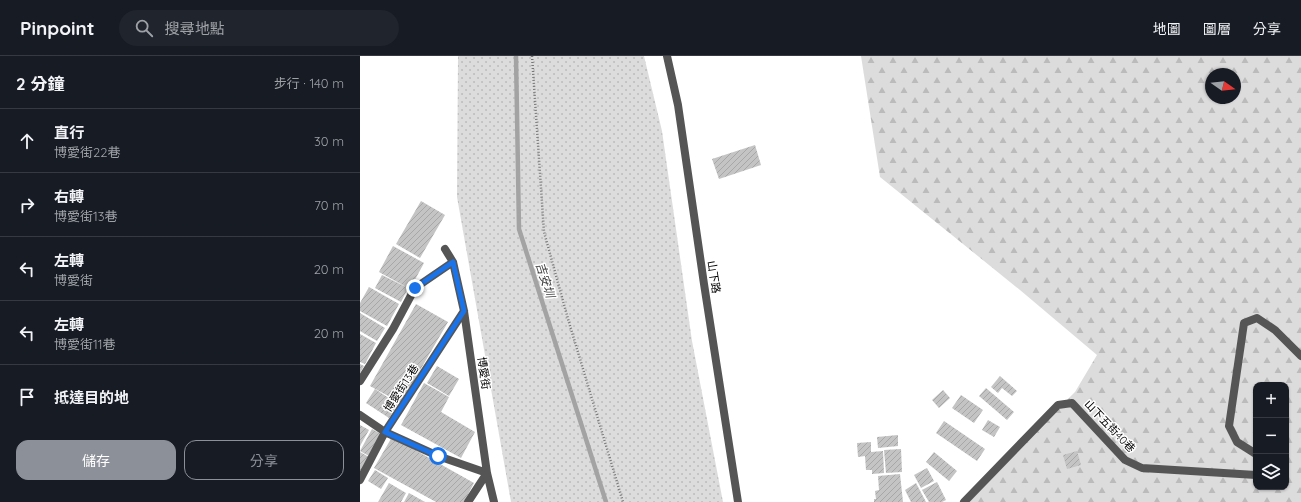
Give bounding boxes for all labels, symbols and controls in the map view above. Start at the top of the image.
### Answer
search box [119,10,399,46]
text: Pinpoint [20,16,95,40]
icon: search [133,17,155,39]
text: 搜尋地點 [165,19,225,38]
text: 地圖 [1153,20,1181,38]
text: 圖層 [1203,20,1231,38]
text: 分享 [1253,20,1281,38]
north arrow [1205,68,1241,104]
text: 2 分鐘 [16,73,64,94]
text: 步行 · 140 m [274,75,344,91]
text: 直行 [54,123,84,142]
icon: ahead [16,130,38,152]
text: 30 m [314,133,344,149]
text: 博愛街22巷 [54,144,120,160]
text: 右轉 [54,187,84,206]
icon: right [16,194,38,216]
text: 70 m [314,197,344,213]
text: 博愛街13巷 [54,208,118,224]
text: 左轉 [54,251,84,270]
icon: left [16,258,38,280]
water label: 吉安圳 [533,260,559,301]
street label: 山下路 [705,260,723,294]
text: 20 m [314,261,344,277]
text: 博愛街 [54,272,93,288]
route end [406,279,424,297]
text: 左轉 [54,315,84,334]
icon: left [16,322,38,344]
text: 20 m [314,325,344,341]
text: 博愛街11巷 [54,336,116,352]
street label: 博愛街 [475,356,493,390]
street label: 博愛街13巷 [380,362,422,414]
map controls [1253,382,1289,490]
button: + [1253,382,1289,418]
icon: arrive [16,386,38,408]
text: 抵達目的地 [54,388,129,407]
street label: 山下五街40巷 [1082,397,1138,455]
button: − [1253,418,1289,454]
button: 儲存 [16,440,176,480]
button: 分享 [184,440,344,480]
route start [429,447,447,465]
button: layers [1253,454,1289,490]

